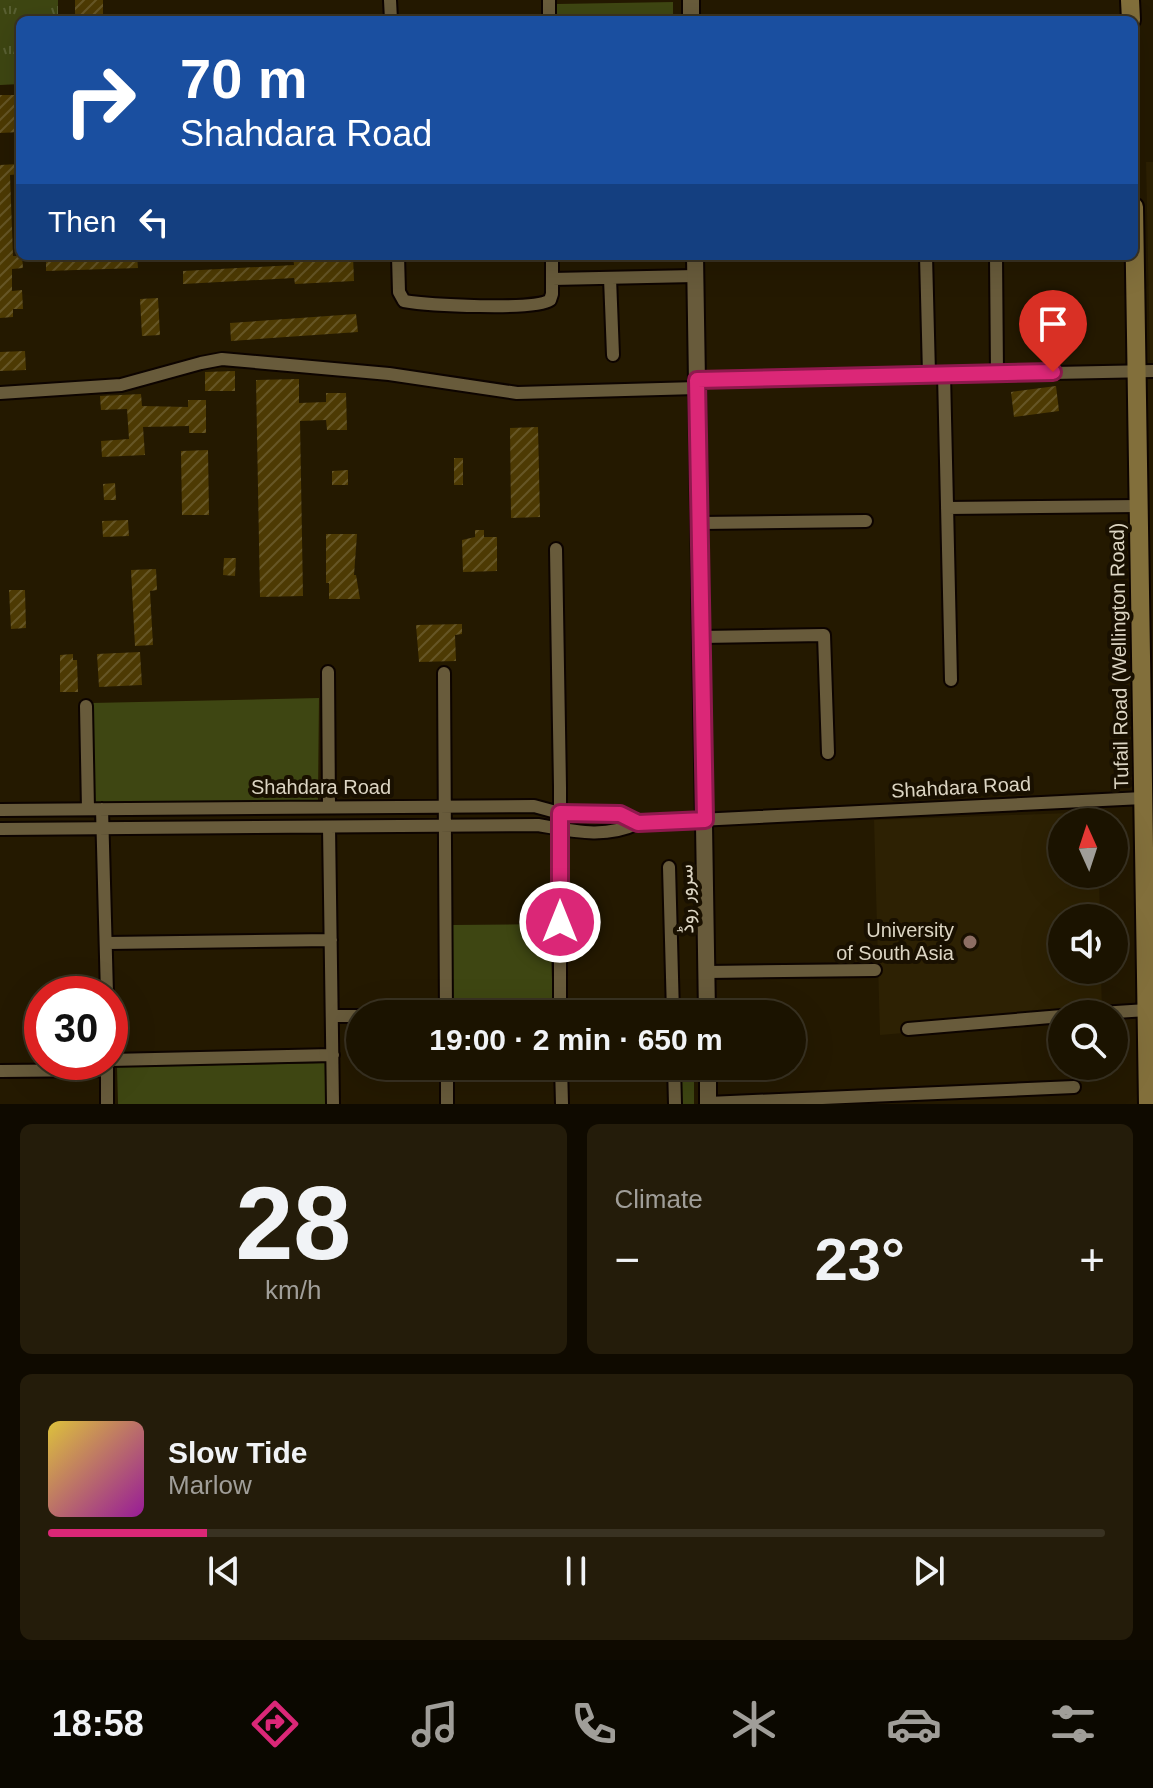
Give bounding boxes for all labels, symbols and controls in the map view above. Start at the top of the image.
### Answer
text: 70 m [180,47,308,110]
icon: right [48,48,152,152]
text: Shahdara Road [180,113,432,154]
icon: left [132,200,176,244]
text: Then [48,205,116,238]
pin [1019,290,1087,372]
icon: arrive [1031,302,1075,346]
street label: Tufail Road (Wellington Road) [1106,522,1132,790]
street label: Shahdara Road [890,772,1032,802]
street label: Shahdara Road [251,776,391,798]
north arrow [1048,808,1128,888]
map controls [1048,808,1128,1080]
street label: سرور روڈ [674,864,700,934]
position arrow [518,880,602,964]
button: sound [1048,904,1128,984]
place label: University of South Asia [836,919,955,964]
marker: University of South Asia [961,933,979,951]
speed limit sign: 30 [24,976,128,1080]
button: search [1048,1000,1128,1080]
text: 19:00 · 2 min · 650 m [429,1023,723,1056]
text: 28 [235,1165,351,1281]
text: Climate [615,1184,703,1214]
text: 23° [814,1226,905,1293]
text: − [615,1235,640,1284]
text: + [1079,1235,1105,1284]
text: km/h [265,1275,321,1305]
text: Slow Tide [168,1436,307,1469]
text: Marlow [168,1470,252,1500]
icon: previous [202,1549,246,1593]
icon: pause [554,1549,598,1593]
icon: next [907,1549,951,1593]
icon: directions [247,1696,303,1752]
icon: music [407,1696,463,1752]
icon: phone [566,1696,622,1752]
icon: climate [726,1696,782,1752]
icon: car [886,1696,942,1752]
icon: filters [1045,1696,1101,1752]
text: 18:58 [52,1703,144,1744]

